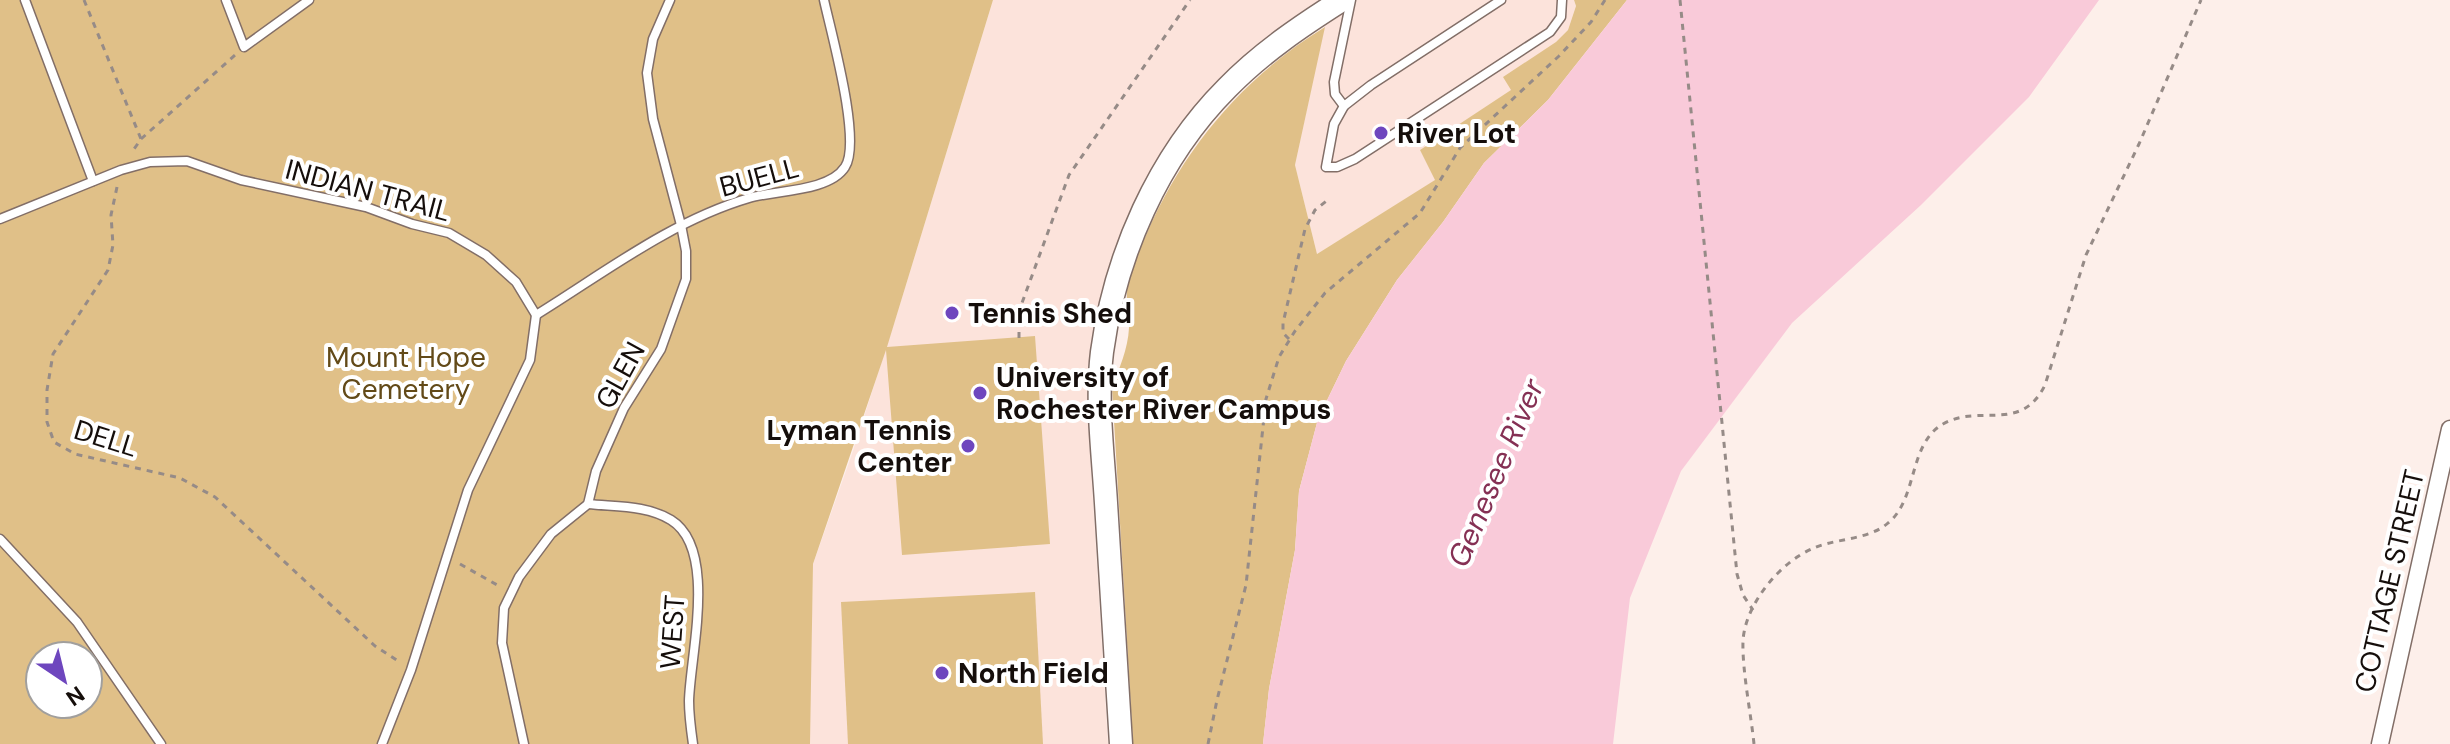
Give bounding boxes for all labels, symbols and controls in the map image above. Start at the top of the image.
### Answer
place label: River Lot [1397,115,1516,152]
marker: River Lot [1372,124,1390,142]
street label: BUELL [715,149,803,206]
street label: INDIAN TRAIL [281,151,454,230]
place label: Tennis Shed [968,295,1132,332]
marker: Tennis Shed [943,304,961,322]
street label: GLEN [587,335,654,415]
park label: Mount Hope Cemetery [326,339,486,408]
place label: University of Rochester River Campus [996,359,1332,428]
water label: Genesee River [1438,372,1553,573]
marker: University of Rochester River Campus [971,384,989,402]
street label: DELL [70,411,142,466]
place label: Lyman Tennis Center [767,412,952,481]
marker: Lyman Tennis Center [959,437,977,455]
street label: COTTAGE STREET [2346,466,2433,696]
street label: WEST [651,594,694,670]
north arrow [24,640,104,720]
place label: North Field [958,655,1109,692]
marker: North Field [933,664,951,682]
text: N [60,679,90,712]

